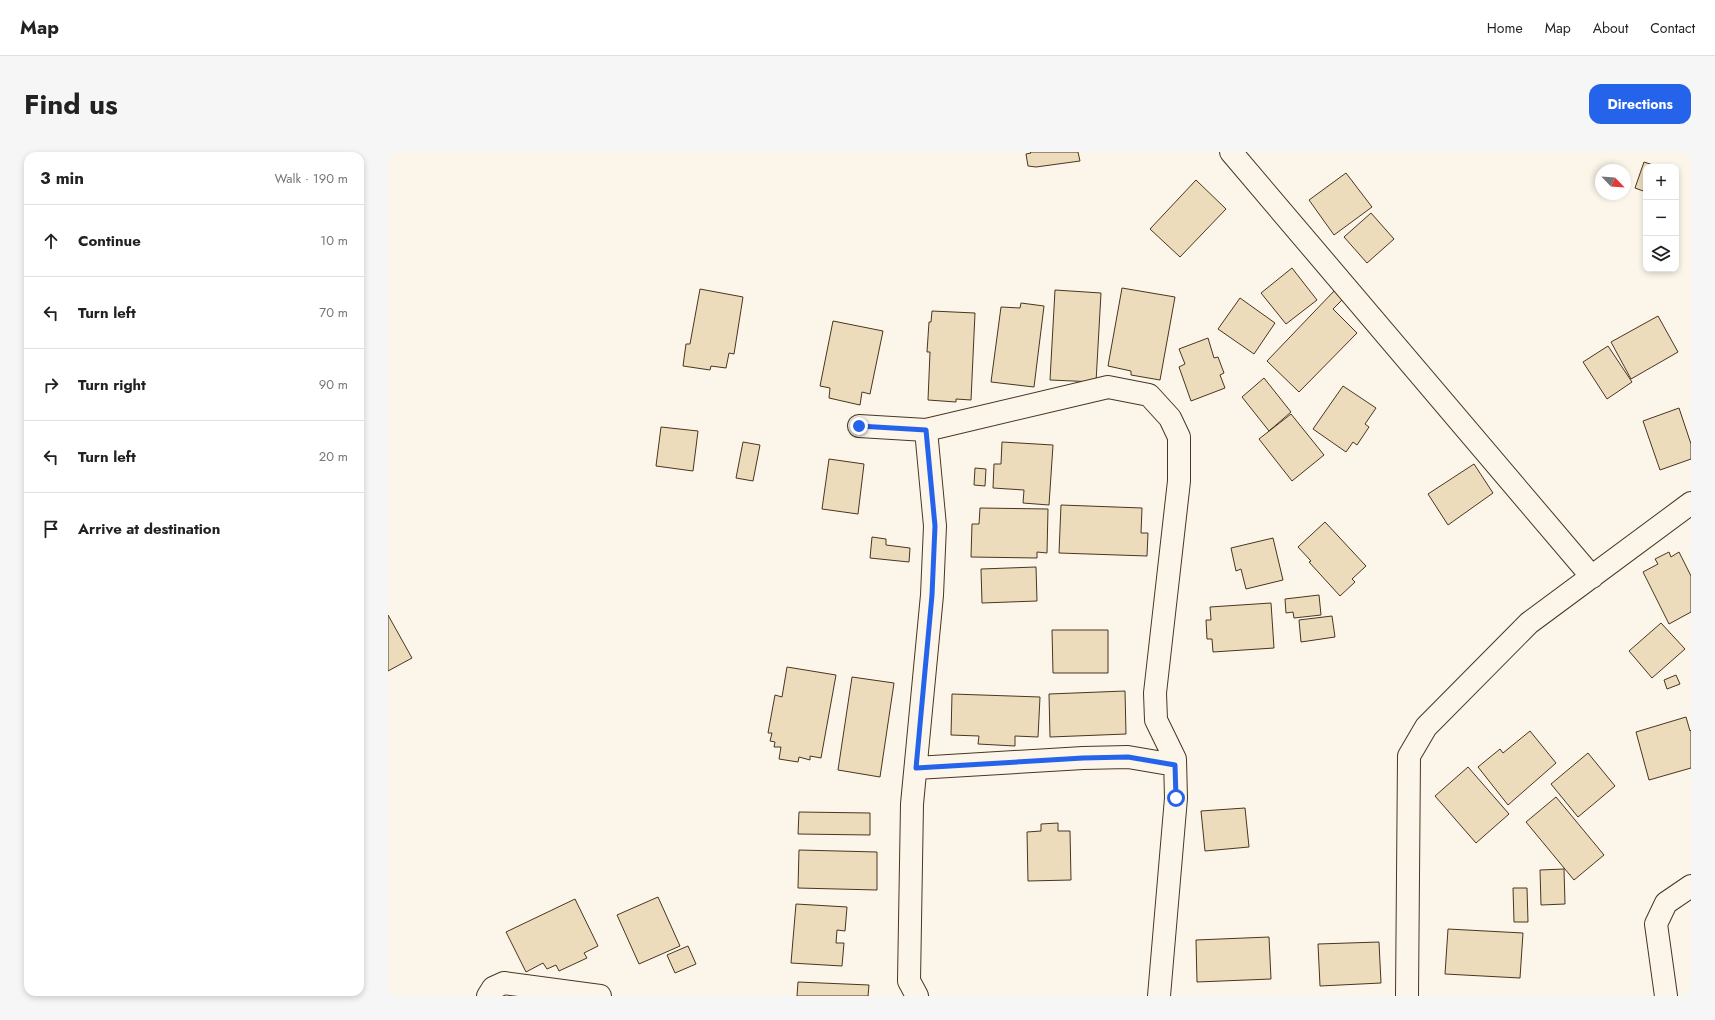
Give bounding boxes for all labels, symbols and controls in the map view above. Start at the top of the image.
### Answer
text: Map [20,14,59,41]
text: Home [1487,18,1523,38]
text: Map [1545,18,1571,38]
text: About [1593,18,1628,38]
text: Contact [1650,18,1695,38]
text: Find us [24,84,118,125]
button: Directions [1589,84,1691,124]
north arrow [1595,164,1631,200]
map controls [1643,164,1679,272]
button: + [1643,164,1679,200]
text: 3 min [40,166,84,190]
text: Walk · 190 m [275,169,348,188]
button: − [1643,200,1679,236]
icon: ahead [40,230,62,252]
text: Continue [78,230,141,252]
text: 10 m [320,231,348,250]
button: layers [1643,236,1679,272]
icon: left [40,302,62,324]
text: Turn left [78,302,136,324]
text: 70 m [319,303,348,322]
icon: right [40,374,62,396]
text: Turn right [78,374,146,396]
text: 90 m [319,375,348,394]
route end [850,417,868,435]
icon: left [40,446,62,468]
text: Turn left [78,446,136,468]
text: 20 m [319,447,348,466]
icon: arrive [40,518,62,540]
text: Arrive at destination [78,518,220,540]
route start [1167,789,1185,807]

